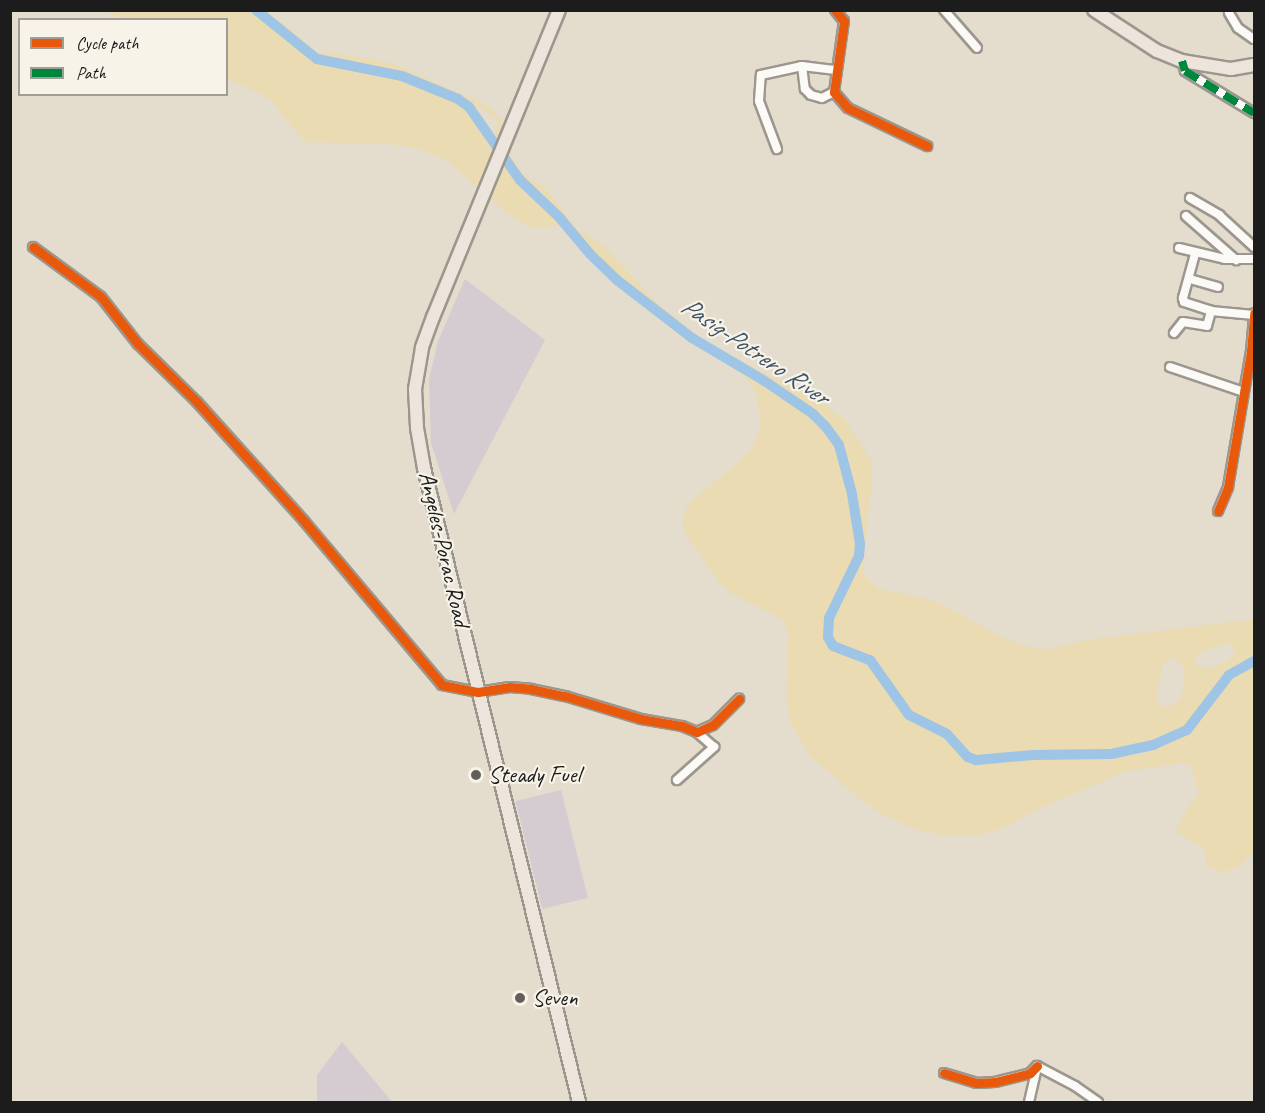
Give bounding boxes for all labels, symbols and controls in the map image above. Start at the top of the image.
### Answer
legend [18,18,228,96]
text: Cycle path [76,32,138,54]
text: Path [76,62,106,84]
water label: Pasig-Potrero River [675,290,835,412]
street label: Angeles-Porac Road [412,469,476,629]
place label: Steady Fuel [488,761,580,789]
marker: Steady Fuel [469,768,483,782]
place label: Seven [532,984,578,1012]
marker: Seven [513,991,527,1005]

